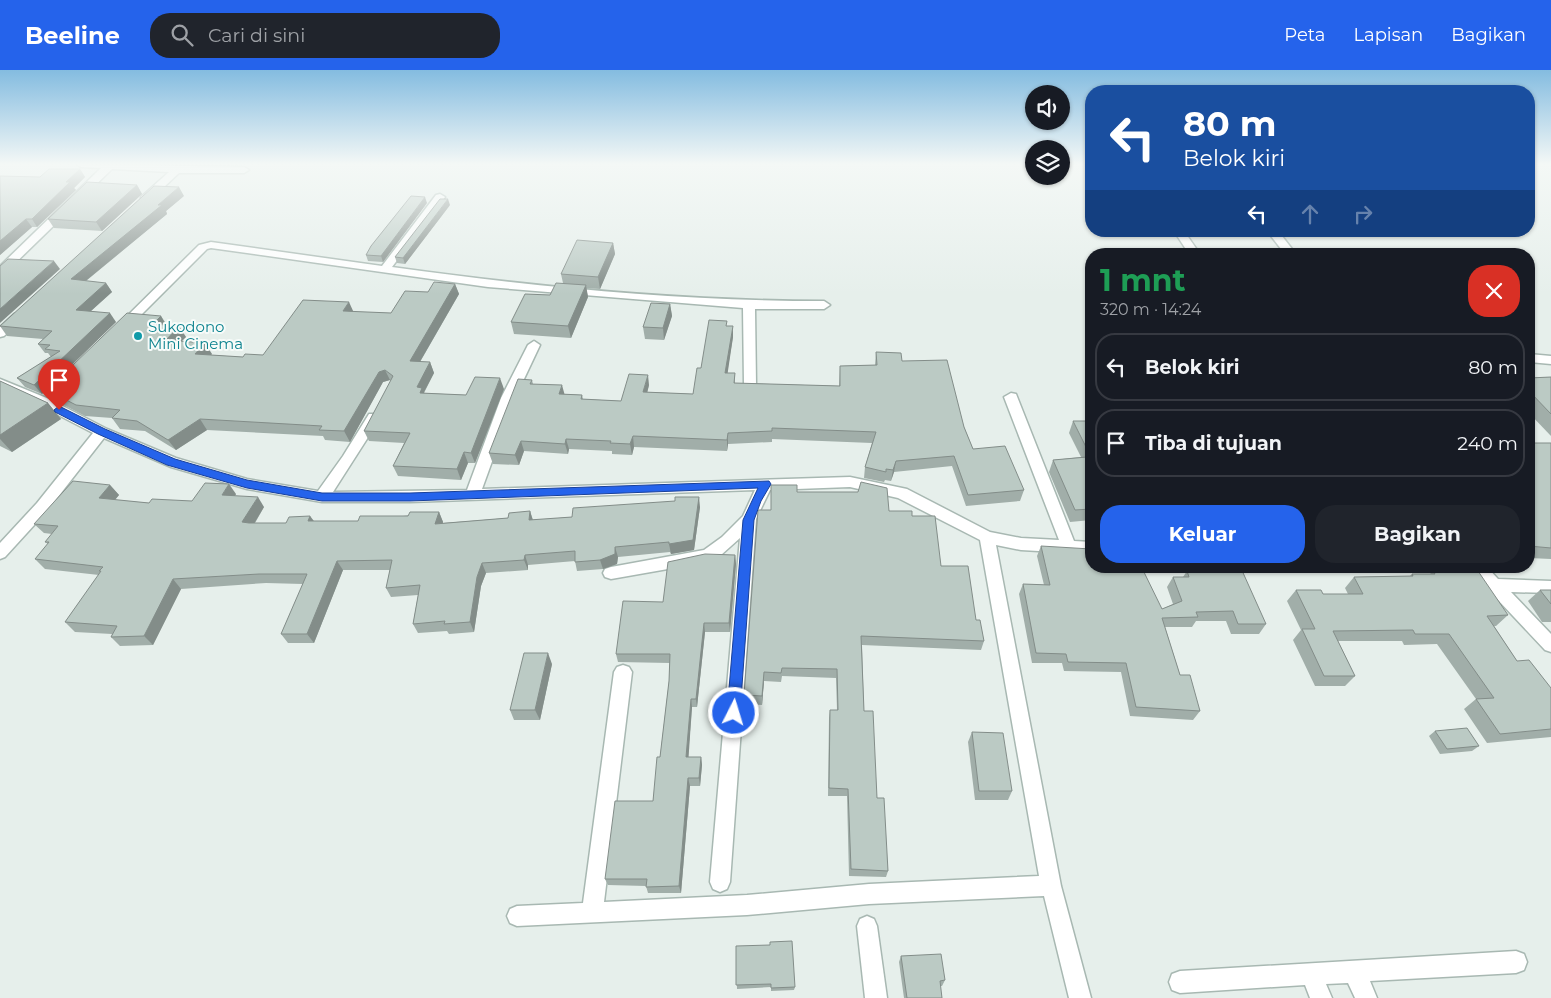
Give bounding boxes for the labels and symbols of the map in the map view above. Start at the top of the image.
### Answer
place label: Sukodono Mini Cinema [148,317,243,353]
marker: Sukodono Mini Cinema [132,330,144,342]
pin [38,359,80,410]
position arrow [707,686,759,738]

